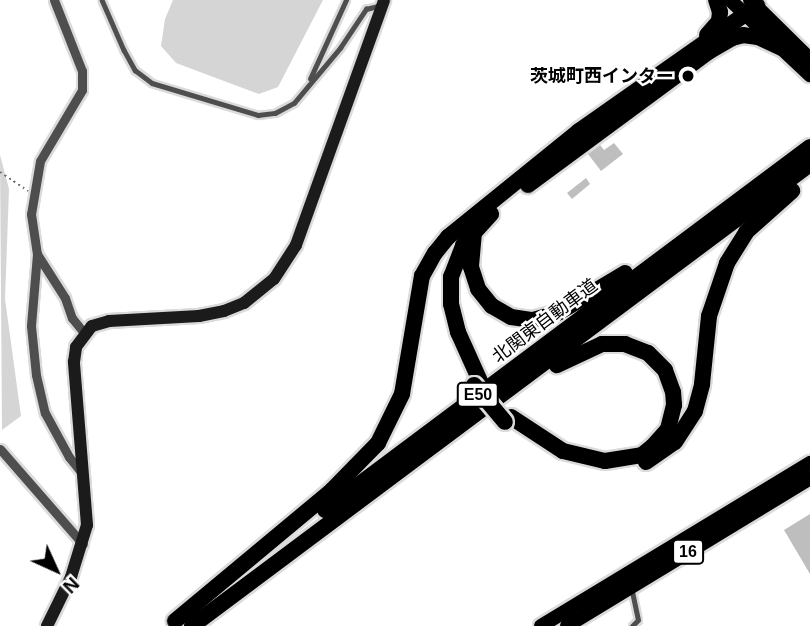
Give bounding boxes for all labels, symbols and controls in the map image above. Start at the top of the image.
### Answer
place label: 茨城町西インター [530,65,674,87]
marker: 茨城町西インター [680,68,696,84]
street label: 北関東自動車道 [488,274,602,368]
road number: E50 [455,382,501,408]
north arrow [21,535,91,605]
road number: 16 [670,540,706,565]
text: N [59,573,83,597]

